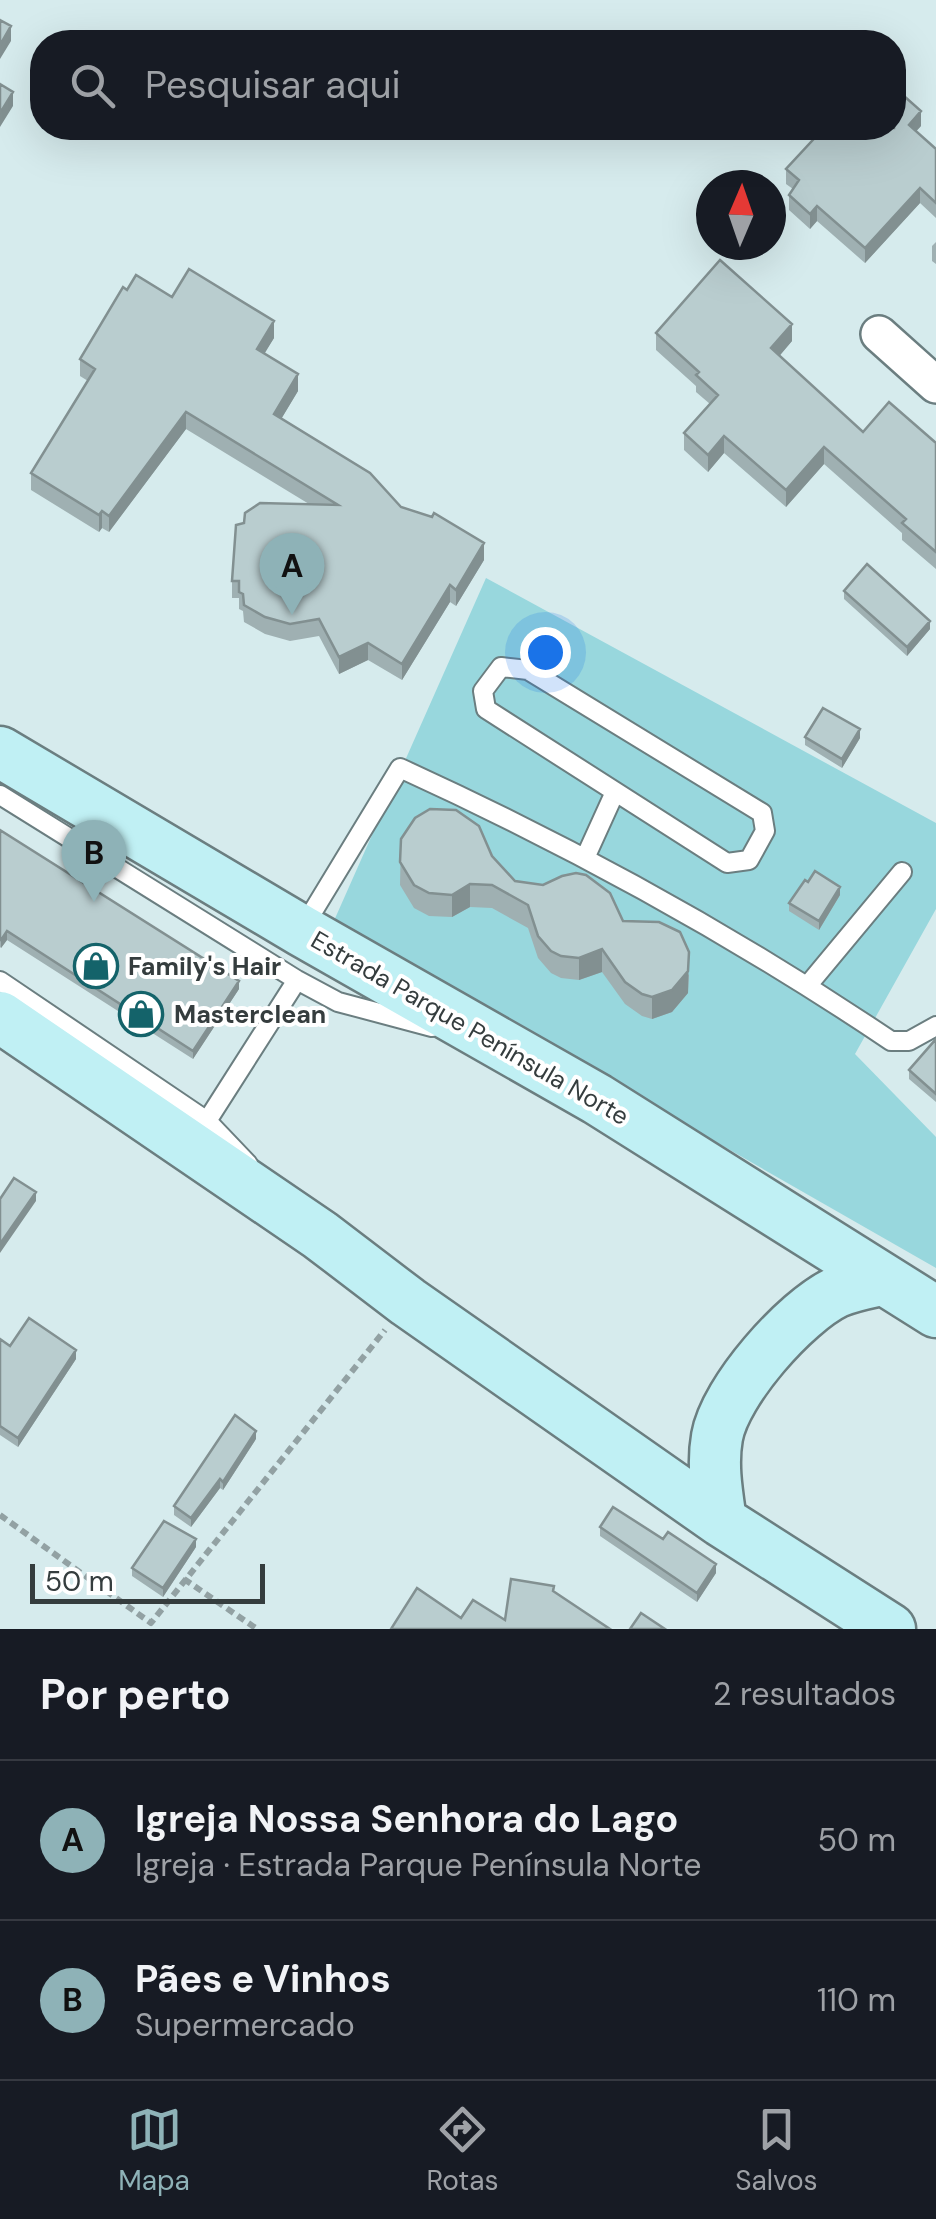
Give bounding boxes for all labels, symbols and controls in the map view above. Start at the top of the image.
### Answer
search box [30,30,906,140]
icon: search [65,58,120,113]
text: Pesquisar aqui [145,60,401,110]
north arrow [696,170,786,260]
pin: A [260,532,324,615]
your location [520,627,571,678]
pin: B [62,820,126,902]
street label: Estrada Parque Península Norte [305,923,635,1133]
shop icon: Family's Hair [73,943,119,989]
place label: Family's Hair [128,950,281,983]
shop icon: Masterclean [118,991,164,1037]
place label: Masterclean [174,998,326,1031]
scale bar [30,1559,265,1604]
text: 50 m [45,1563,114,1600]
text: Por perto [40,1667,231,1722]
text: 2 resultados [713,1673,896,1715]
text: Igreja Nossa Senhora do Lago [135,1794,678,1844]
text: A [61,1819,84,1861]
text: 50 m [818,1819,896,1861]
text: Igreja · Estrada Parque Península Norte [135,1844,701,1886]
text: Pães e Vinhos [135,1954,391,2004]
text: B [62,1979,83,2021]
text: 110 m [817,1979,896,2021]
text: Supermercado [135,2004,355,2046]
tab: Mapa [118,2102,190,2199]
tab: Rotas [426,2102,499,2199]
tab: Salvos [735,2102,818,2199]

